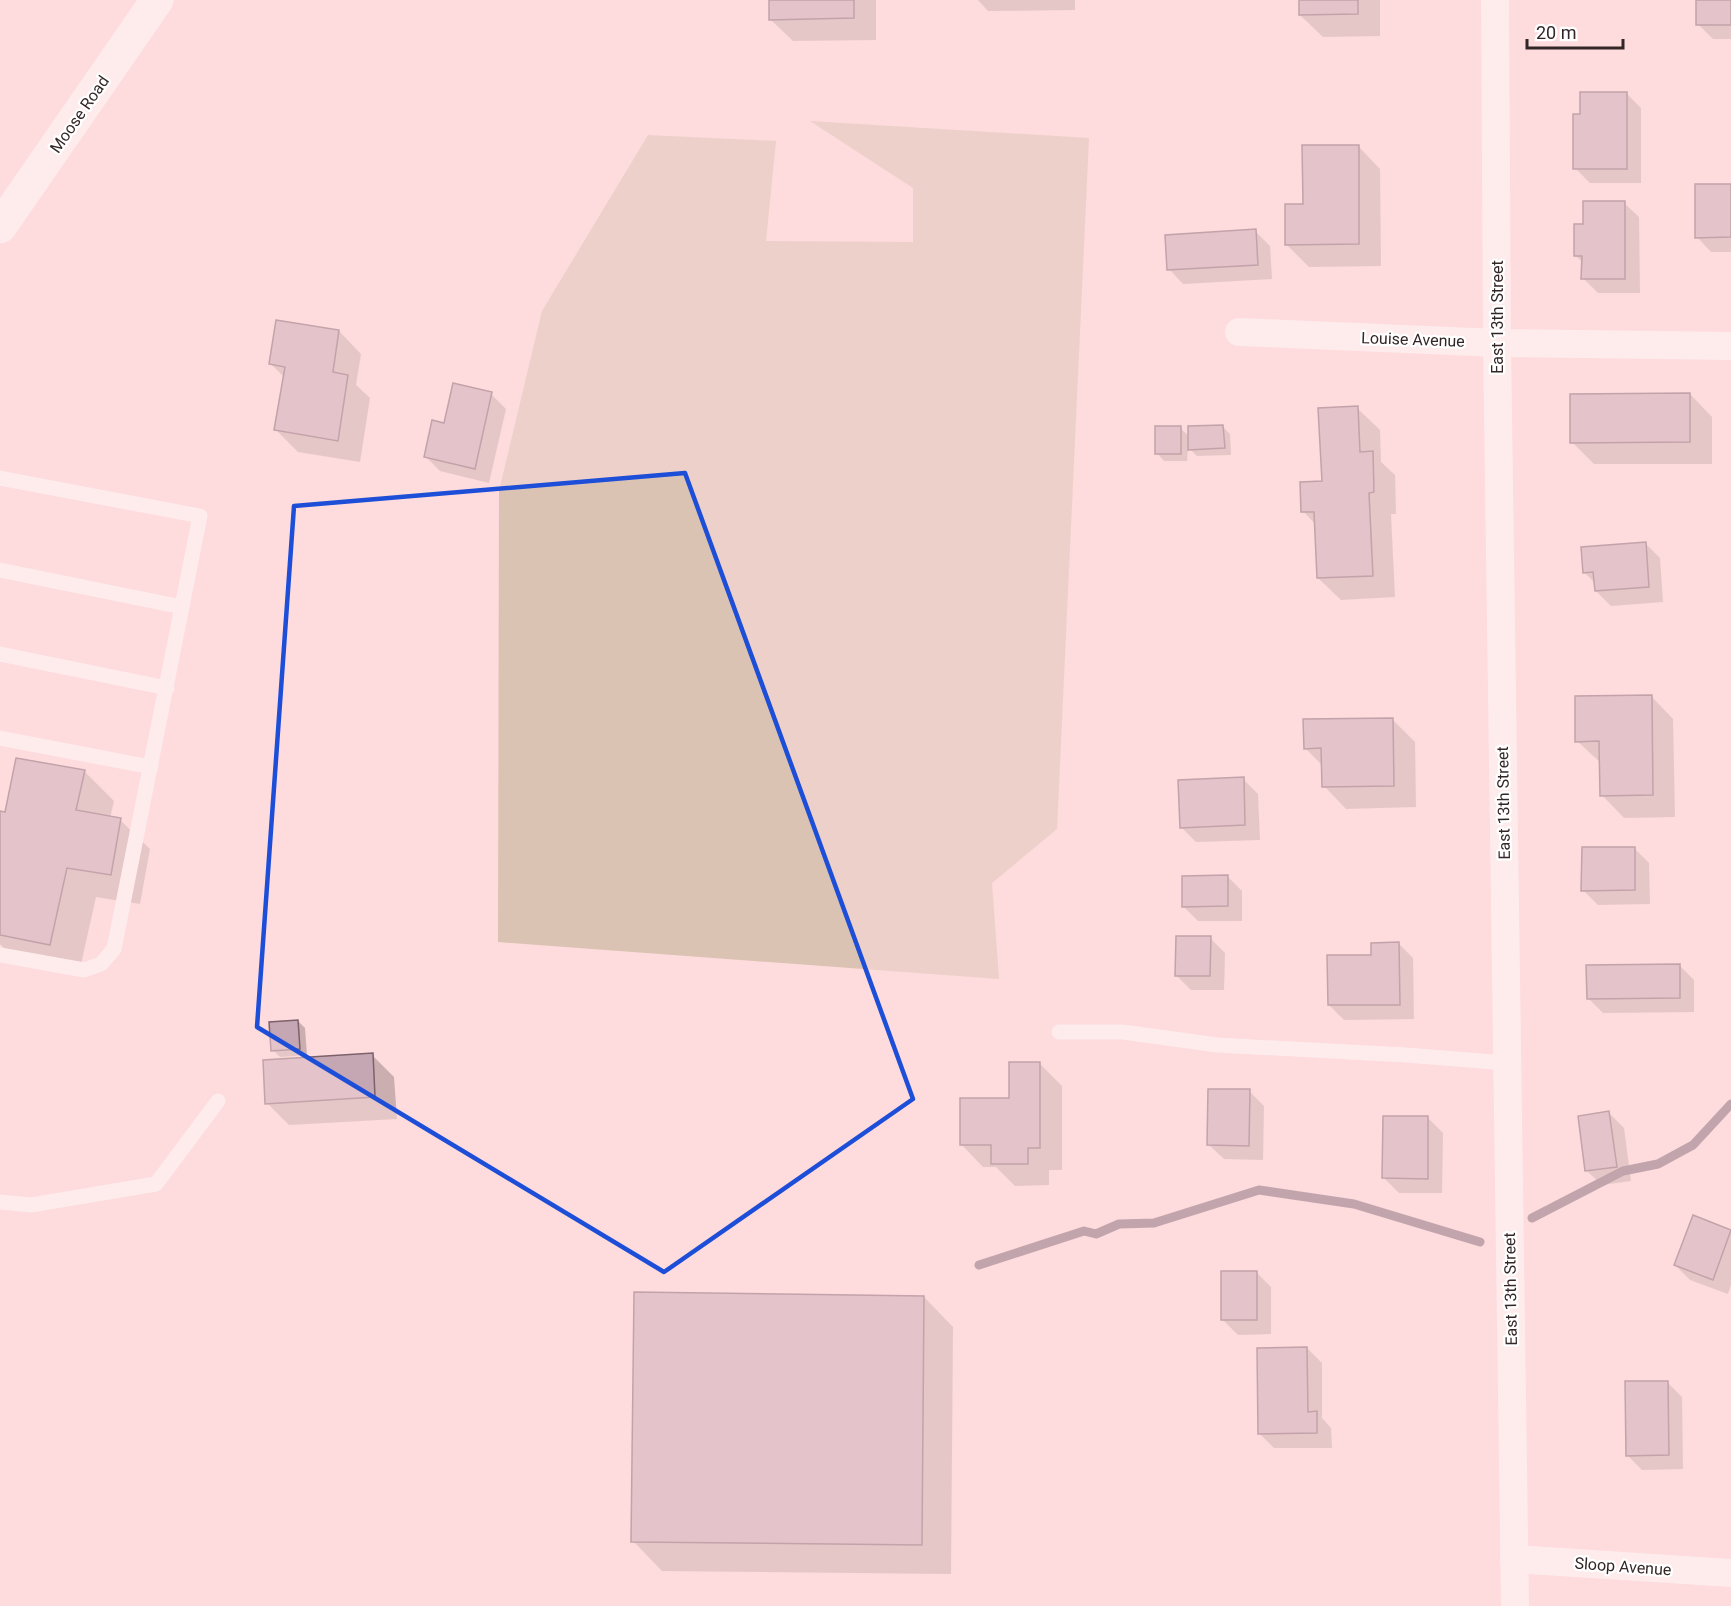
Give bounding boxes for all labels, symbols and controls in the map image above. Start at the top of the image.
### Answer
scale bar [1527,12,1623,50]
text: 20 m [1536,22,1576,43]
street label: Moose Road [46,72,113,156]
street label: East 13th Street [1488,260,1507,374]
street label: Louise Avenue [1361,328,1465,351]
street label: East 13th Street [1493,746,1514,860]
street label: East 13th Street [1500,1232,1521,1346]
street label: Sloop Avenue [1574,1554,1672,1579]

